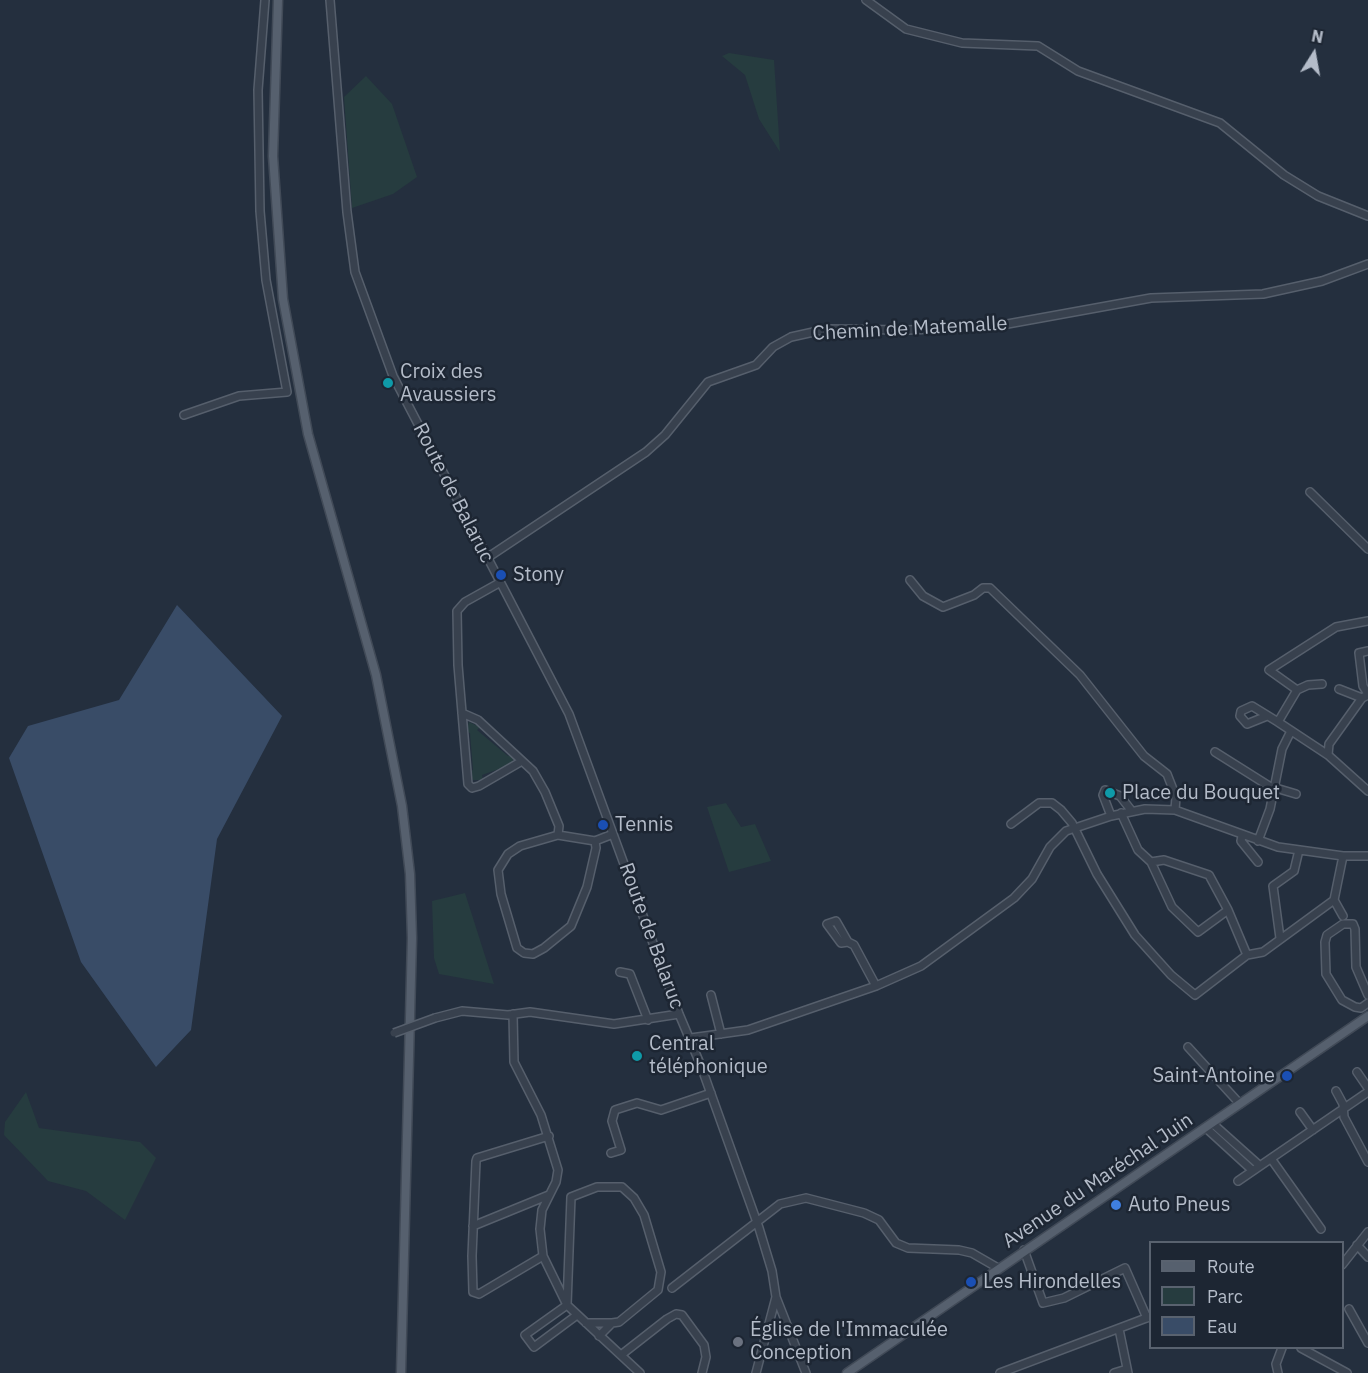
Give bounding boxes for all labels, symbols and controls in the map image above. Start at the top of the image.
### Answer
north arrow [1284,24,1344,84]
text: N [1310,25,1325,47]
street label: Chemin de Matemalle [812,312,1008,346]
place label: Croix des Avaussiers [400,360,497,407]
marker: Croix des Avaussiers [381,376,395,390]
street label: Route de Balaruc [407,419,499,567]
place label: Stony [513,563,564,587]
marker: Stony [494,568,508,582]
place label: Place du Bouquet [1122,781,1280,805]
marker: Place du Bouquet [1103,786,1117,800]
place label: Tennis [615,813,674,837]
marker: Tennis [596,818,610,832]
street label: Route de Balaruc [613,860,689,1012]
place label: Central téléphonique [649,1032,768,1079]
marker: Central téléphonique [630,1049,644,1063]
place label: Saint-Antoine [1152,1064,1275,1088]
marker: Saint-Antoine [1280,1069,1294,1083]
street label: Avenue du Maréchal Juin [998,1108,1198,1254]
place label: Auto Pneus [1128,1193,1230,1217]
marker: Auto Pneus [1109,1198,1123,1212]
legend [1149,1241,1344,1349]
text: Route [1207,1255,1255,1278]
place label: Les Hirondelles [983,1270,1121,1294]
marker: Les Hirondelles [964,1275,978,1289]
text: Parc [1207,1285,1243,1308]
text: Eau [1207,1315,1237,1338]
place label: Église de l'Immaculée Conception [750,1318,948,1365]
marker: Église de l'Immaculée Conception [731,1335,745,1349]

